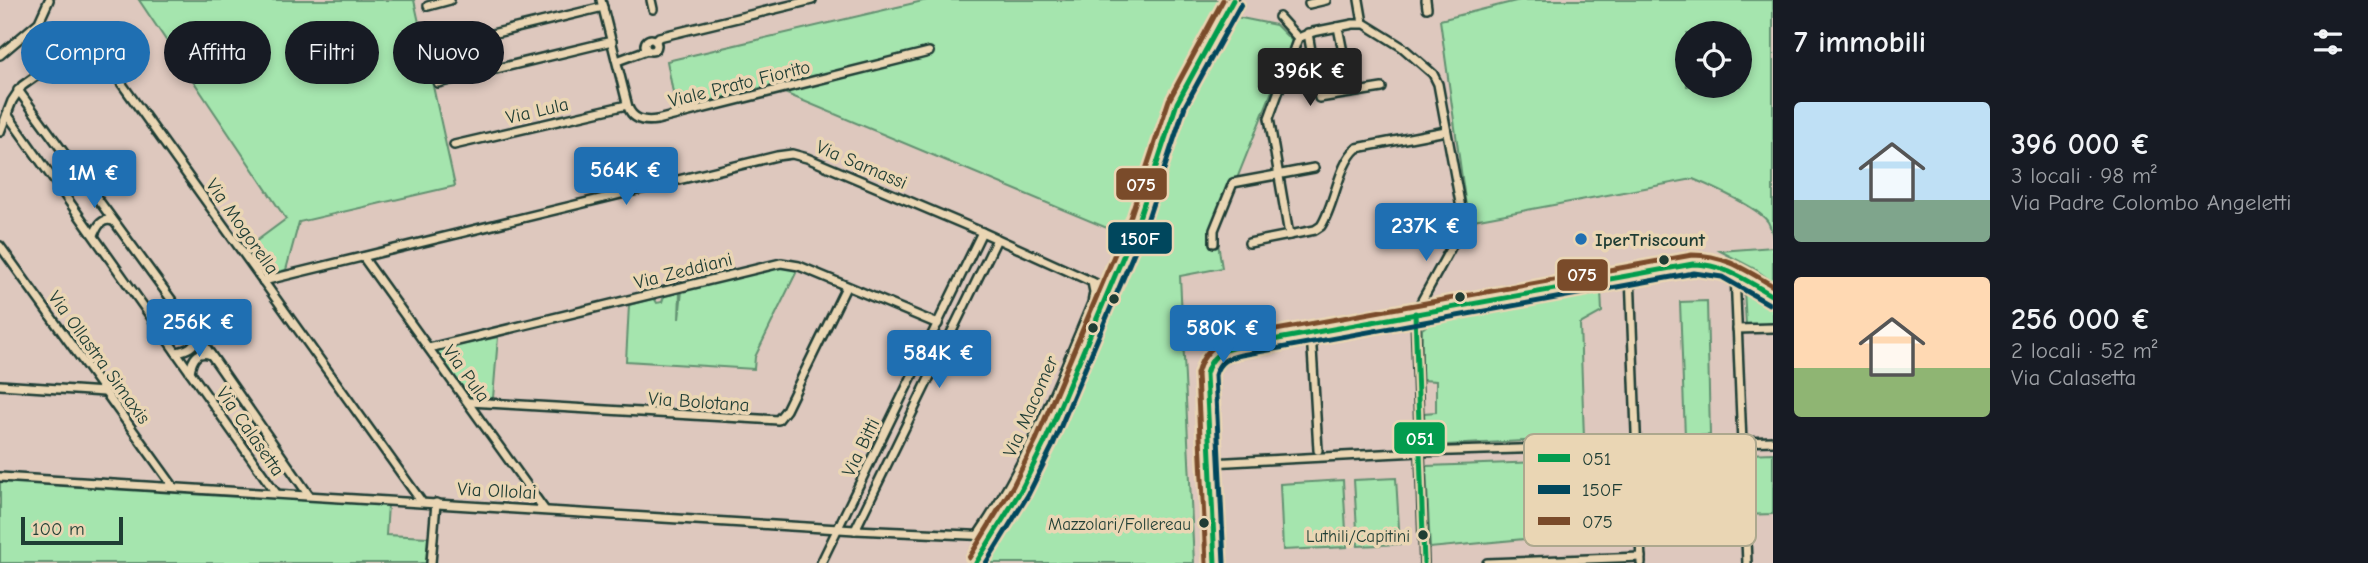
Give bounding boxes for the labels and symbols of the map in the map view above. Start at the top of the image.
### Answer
pin: 396K € [1253,48,1367,108]
street label: Viale Prato Fiorito [666,56,812,112]
street label: Via Lula [504,93,571,129]
street label: Via Samassi [813,136,910,194]
pin: 564K € [569,148,683,207]
pin: 1M € [53,150,135,210]
line badge: 075 [1115,167,1168,201]
text: 075 [1126,174,1156,196]
street label: Via Mogorella [201,175,283,279]
pin: 237K € [1369,204,1483,263]
line badge: 150F [1107,221,1173,255]
text: 150F [1120,228,1160,250]
place label: IperTriscount [1595,229,1706,251]
marker: IperTriscount [1573,231,1589,247]
street label: Via Zeddiani [632,248,735,294]
unlabelled marker [1657,253,1671,267]
line badge: 075 [1556,258,1609,292]
text: 075 [1567,264,1597,286]
street label: Via Ollastra Simaxis [44,287,155,429]
unlabelled marker [1453,290,1467,304]
unlabelled marker [1107,292,1121,306]
pin: 256K € [142,300,256,359]
pin: 580K € [1166,306,1280,365]
unlabelled marker [1086,321,1100,335]
pin: 584K € [882,330,996,390]
street label: Via Pula [438,341,494,406]
street label: Via Macomer [999,352,1063,460]
street label: Via Calasetta [211,383,289,480]
street label: Via Bolotana [648,387,750,417]
street label: Via Bitti [837,415,884,480]
line badge: 051 [1393,421,1446,455]
text: 051 [1406,428,1434,450]
legend [1524,434,1756,546]
text: 051 [1582,448,1611,470]
street label: Via Ollolai [457,478,537,504]
text: 150F [1582,479,1622,501]
text: 075 [1582,511,1613,533]
scale bar [21,514,122,546]
place label: Mazzolari/Follereau [1048,515,1191,534]
marker: Mazzolari/Follereau [1197,516,1211,530]
place label: Luthili/Capitini [1306,527,1410,546]
marker: Luthili/Capitini [1416,528,1430,542]

